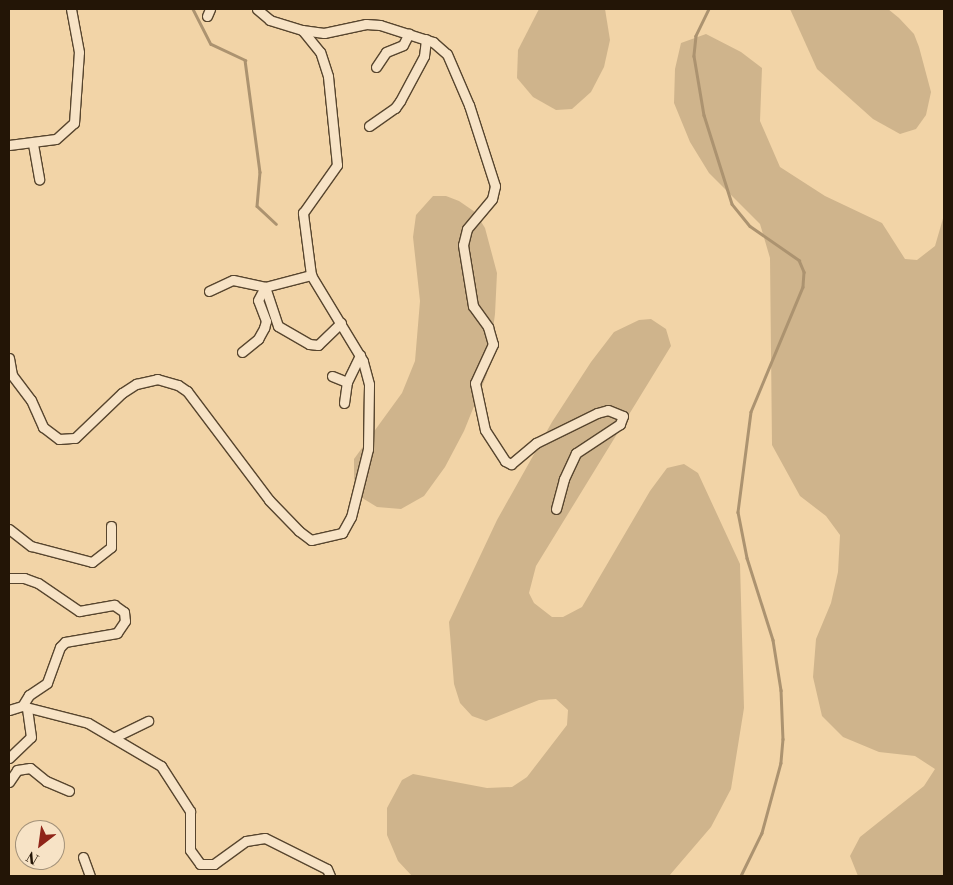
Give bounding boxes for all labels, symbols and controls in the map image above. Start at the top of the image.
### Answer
north arrow [15,820,65,870]
text: N [24,847,42,868]

